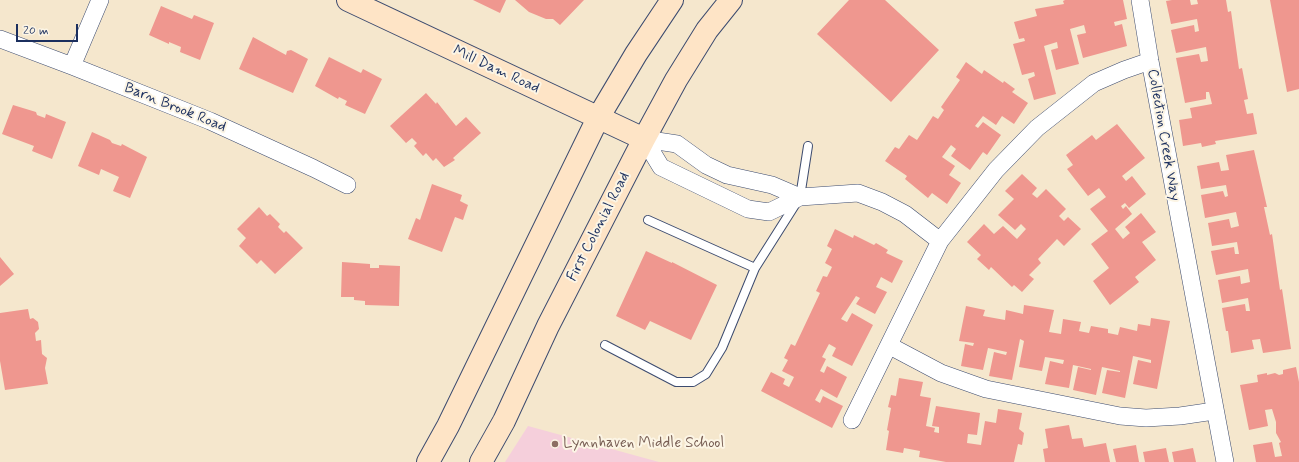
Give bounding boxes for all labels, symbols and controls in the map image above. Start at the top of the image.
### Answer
scale bar [18,16,80,42]
text: 20 m [23,23,49,39]
street label: Mill Dam Road [450,42,542,98]
street label: Collection Creek Way [1143,68,1183,202]
street label: Barn Brook Road [121,79,229,137]
street label: First Colonial Road [564,169,634,285]
place label: Lynnhaven Middle School [563,435,724,453]
marker: Lynnhaven Middle School [550,439,560,449]

